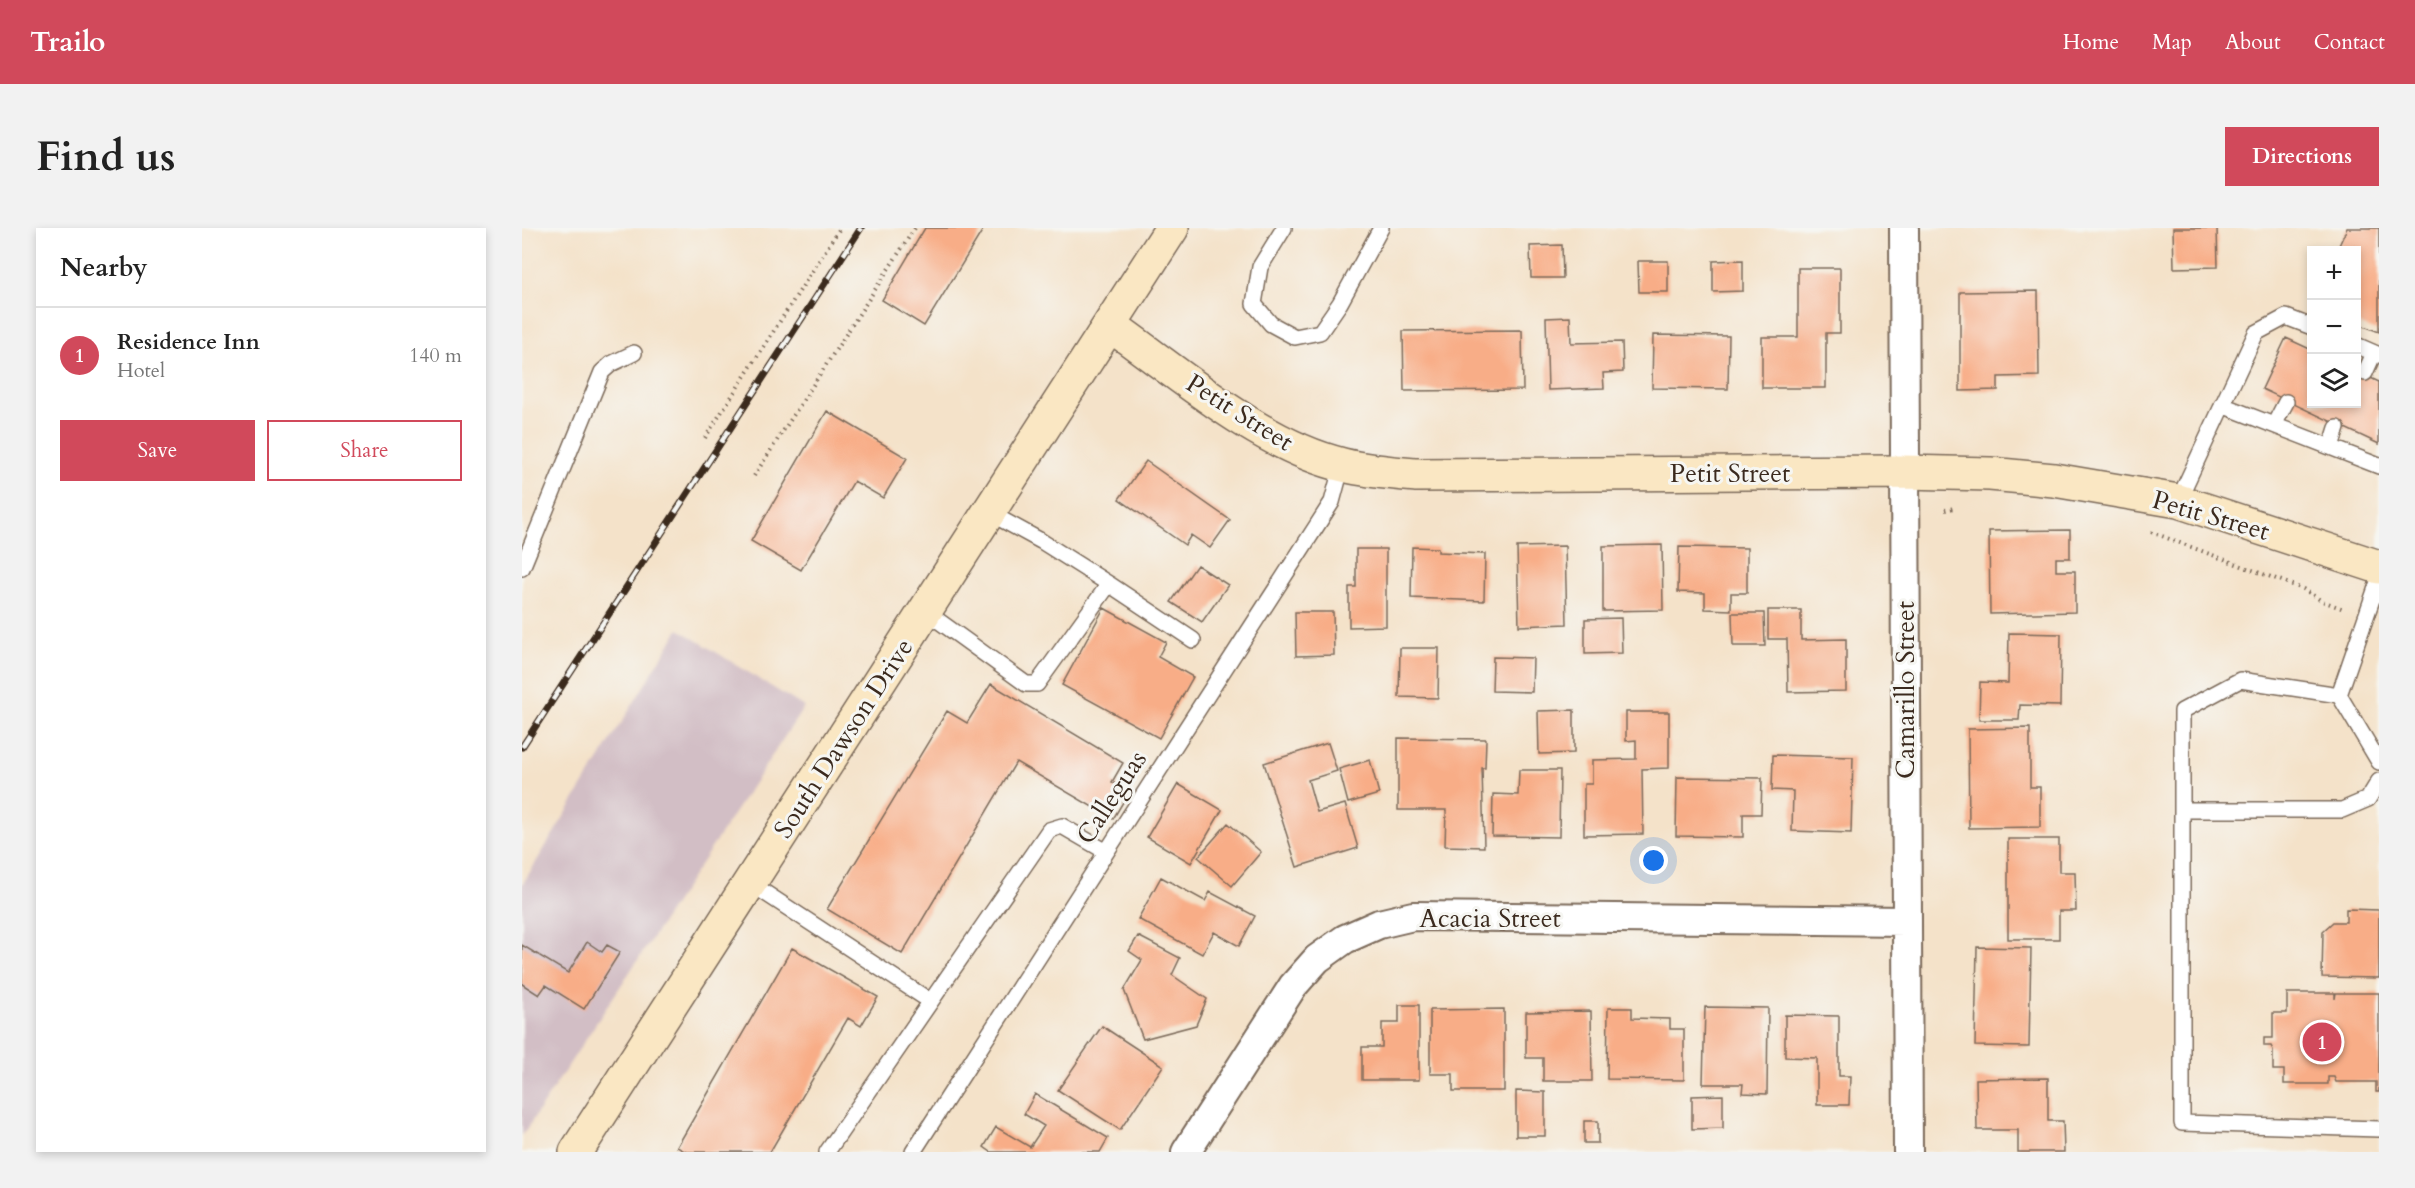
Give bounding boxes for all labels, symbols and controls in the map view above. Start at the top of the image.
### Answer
text: Trailo [30,23,105,61]
text: Home [2063,28,2119,57]
text: Map [2152,28,2192,57]
text: About [2225,28,2281,57]
text: Contact [2314,28,2385,57]
button: Directions [2225,127,2379,186]
text: Find us [36,128,176,185]
map controls [2307,246,2361,408]
button: + [2307,246,2361,300]
text: Nearby [60,250,148,285]
button: − [2307,300,2361,354]
text: Residence Inn [117,327,260,357]
text: 1 [74,342,85,369]
text: 140 m [409,342,462,369]
button: layers [2307,354,2361,408]
text: Hotel [117,357,165,384]
street label: Petit Street [1179,366,1300,459]
button: Save [60,420,255,481]
button: Share [267,420,462,481]
street label: Petit Street [1670,456,1790,491]
street label: Petit Street [2148,482,2274,549]
street label: Camarillo Street [1888,601,1923,779]
street label: South Dawson Drive [766,632,921,845]
street label: Calleguas [1068,744,1155,851]
your location [1639,846,1668,875]
street label: Acacia Street [1419,901,1561,936]
pin: 1 [2302,1020,2342,1064]

